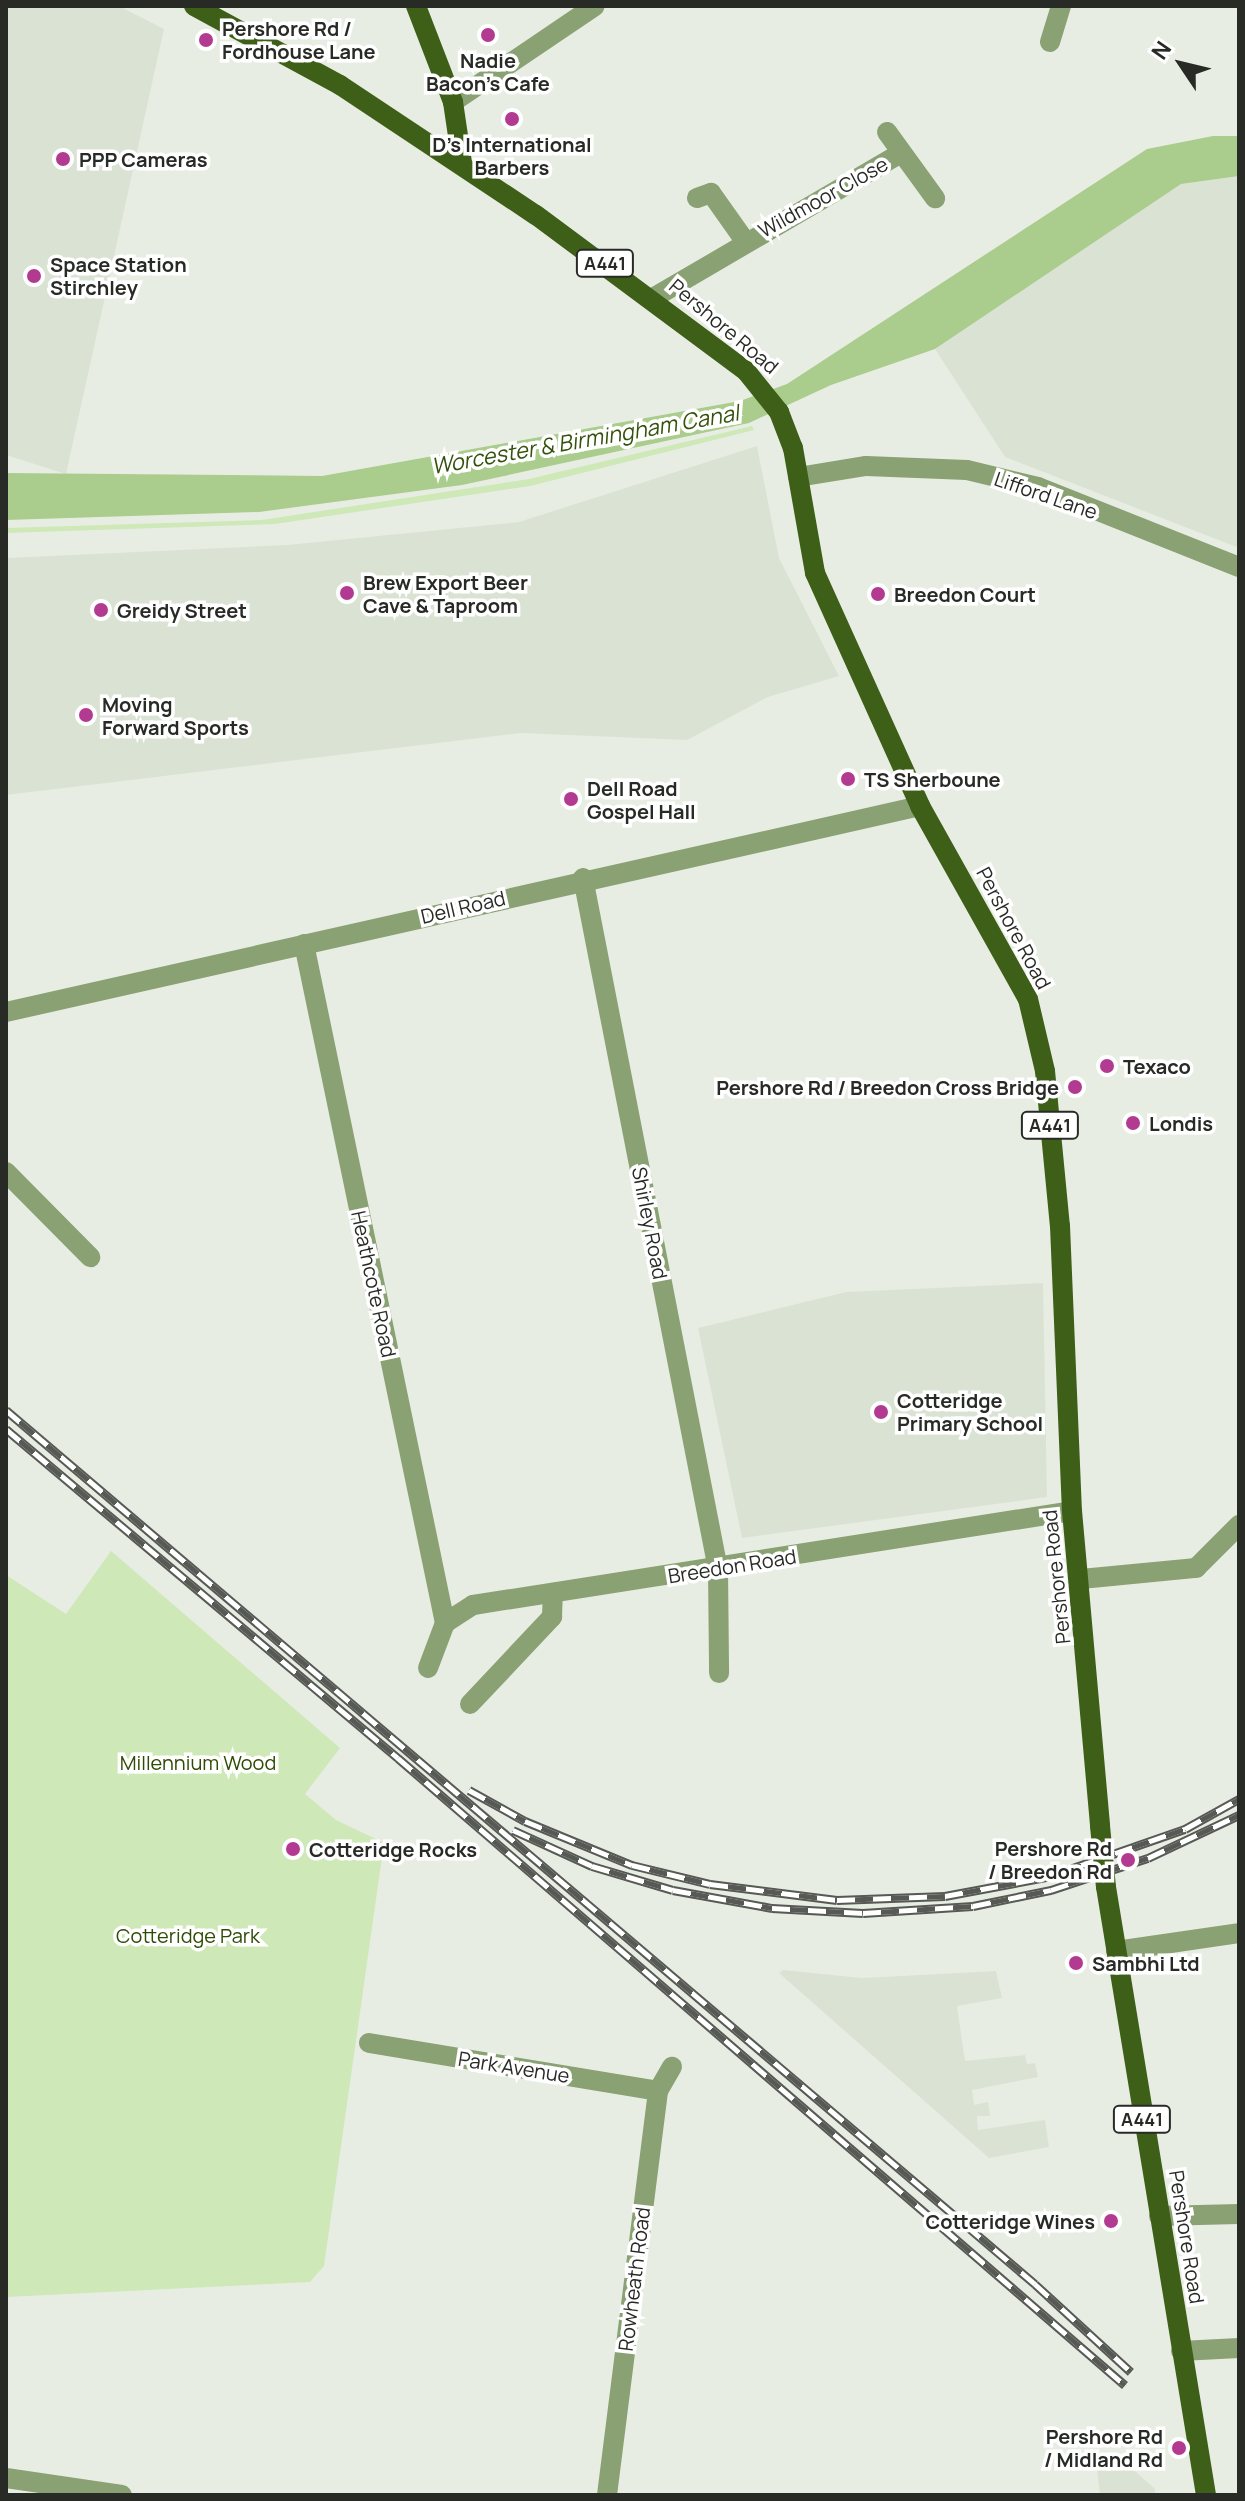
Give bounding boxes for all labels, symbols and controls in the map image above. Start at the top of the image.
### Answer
place label: Pershore Rd / Fordhouse Lane [222,16,375,63]
north arrow [1141,24,1221,104]
marker: Nadie Bacon's Cafe [479,26,497,44]
marker: Pershore Rd / Fordhouse Lane [197,31,215,49]
text: N [1145,35,1178,65]
place label: Nadie Bacon's Cafe [426,48,550,95]
marker: D's International Barbers [503,110,521,128]
place label: D's International Barbers [433,132,591,179]
place label: PPP Cameras [79,147,208,171]
marker: PPP Cameras [54,150,72,168]
street label: Wildmoor Close [754,152,892,242]
road number: A441 [575,249,635,277]
place label: Space Station Stirchley [50,252,187,299]
marker: Space Station Stirchley [25,267,43,285]
street label: Pershore Road [665,273,783,379]
water label: Worcester & Birmingham Canal [429,400,741,480]
street label: Lifford Lane [991,466,1101,524]
place label: Brew Export Beer Cave & Taproom [363,570,528,617]
place label: Breedon Court [894,582,1036,606]
marker: Brew Export Beer Cave & Taproom [338,584,356,602]
marker: Breedon Court [869,585,887,603]
place label: Greidy Street [117,598,247,622]
marker: Greidy Street [92,601,110,619]
place label: Moving Forward Sports [102,692,249,739]
marker: Moving Forward Sports [77,706,95,724]
place label: TS Sherboune [864,767,1001,791]
marker: TS Sherboune [839,770,857,788]
place label: Dell Road Gospel Hall [587,776,696,823]
marker: Dell Road Gospel Hall [562,790,580,808]
street label: Pershore Road [972,863,1056,993]
street label: Dell Road [418,886,508,928]
place label: Texaco [1123,1054,1191,1078]
marker: Texaco [1098,1057,1116,1075]
place label: Pershore Rd / Breedon Cross Bridge [716,1075,1059,1099]
marker: Pershore Rd / Breedon Cross Bridge [1066,1078,1084,1096]
road number: A441 [1020,1111,1080,1139]
place label: Londis [1149,1111,1213,1135]
marker: Londis [1124,1114,1142,1132]
street label: Shirley Road [627,1165,673,1281]
street label: Heathcote Road [347,1208,401,1360]
place label: Cotteridge Primary School [897,1388,1043,1435]
marker: Cotteridge Primary School [872,1403,890,1421]
street label: Pershore Road [1037,1509,1075,1645]
street label: Breedon Road [666,1544,798,1588]
park label: Millennium Wood [120,1750,276,1774]
place label: Pershore Rd / Breedon Rd [988,1836,1112,1883]
place label: Cotteridge Rocks [309,1837,477,1861]
marker: Cotteridge Rocks [284,1840,302,1858]
marker: Pershore Rd / Breedon Rd [1119,1851,1137,1869]
park label: Cotteridge Park [116,1923,260,1947]
place label: Sambhi Ltd [1092,1951,1200,1975]
marker: Sambhi Ltd [1067,1954,1085,1972]
street label: Park Avenue [457,2046,571,2088]
road number: A441 [1112,2105,1172,2133]
street label: Pershore Road [1165,2169,1209,2305]
street label: Rowheath Road [613,2205,655,2353]
place label: Cotteridge Wines [925,2209,1095,2233]
marker: Cotteridge Wines [1102,2212,1120,2230]
place label: Pershore Rd / Midland Rd [1044,2424,1163,2471]
marker: Pershore Rd / Midland Rd [1170,2439,1188,2457]

